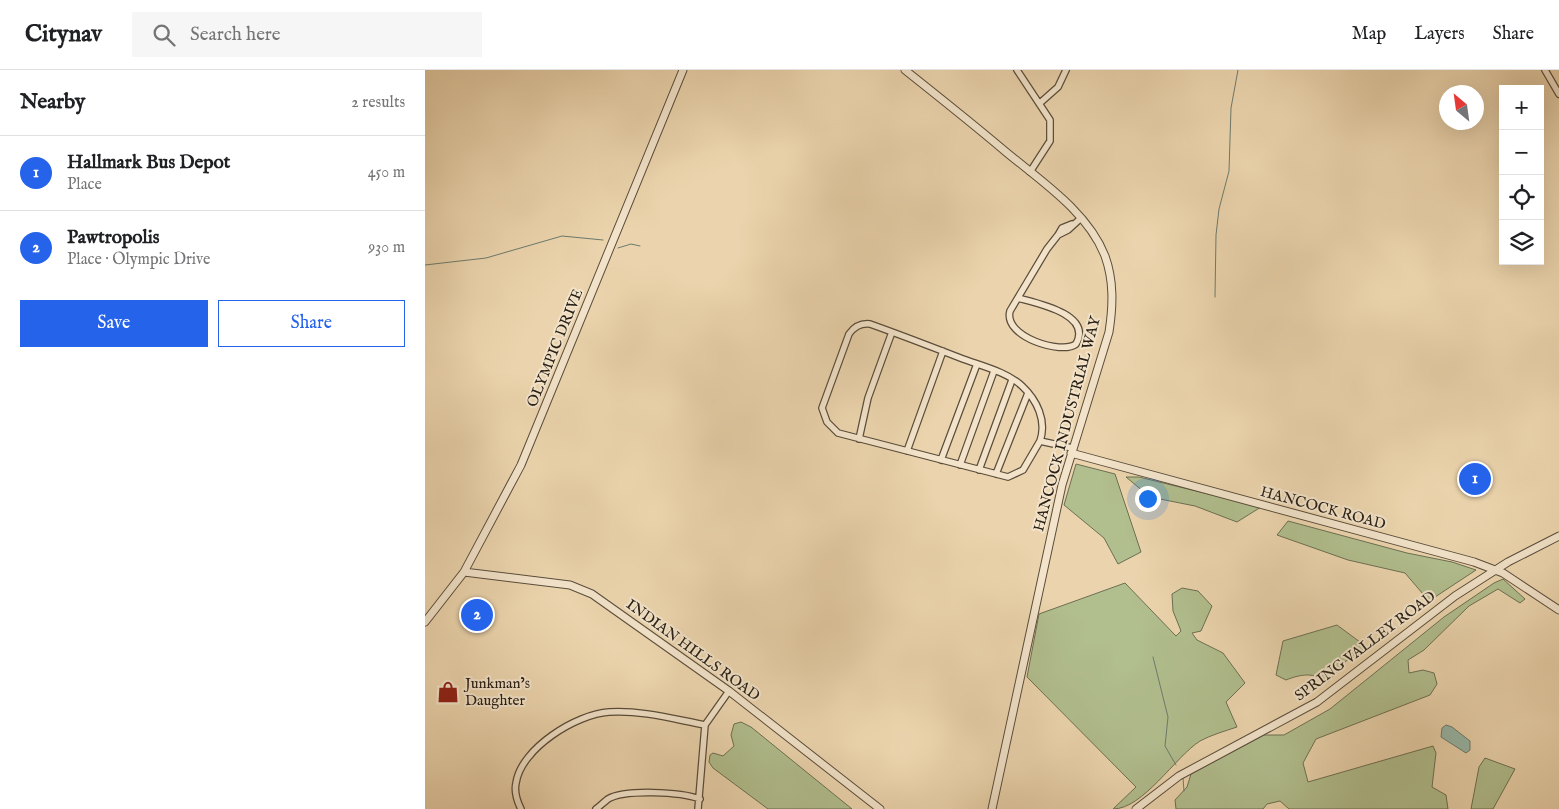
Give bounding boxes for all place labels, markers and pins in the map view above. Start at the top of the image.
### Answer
pin: 1 [1459,460,1491,498]
pin: 2 [461,596,493,634]
place label: Junkman’s Daughter [463,674,530,710]
shop icon: Junkman’s Daughter [435,679,461,705]

